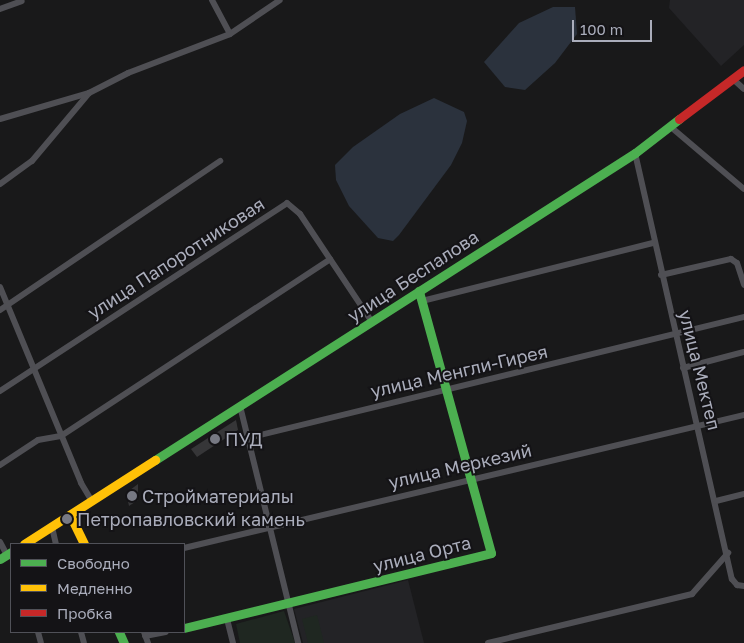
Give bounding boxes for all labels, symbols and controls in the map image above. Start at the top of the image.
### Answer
scale bar [574,10,654,42]
text: 100 m [580,20,623,38]
street label: улица Папоротниковая [84,193,268,323]
street label: улица Беспалова [343,226,483,326]
street label: улица Мектеп [675,308,725,432]
street label: улица Менгли-Гирея [368,340,550,402]
place label: ПУД [225,428,263,450]
marker: ПУД [209,433,221,445]
street label: улица Меркезий [386,439,534,493]
place label: Стройматериалы [142,485,294,507]
marker: Стройматериалы [126,490,138,502]
place label: Петропавловский камень [77,508,305,530]
marker: Петропавловский камень [61,513,73,525]
street label: улица Орта [371,531,473,577]
legend [10,543,185,633]
text: Свободно [57,554,130,572]
text: Медленно [57,579,133,597]
text: Пробка [57,604,112,622]

